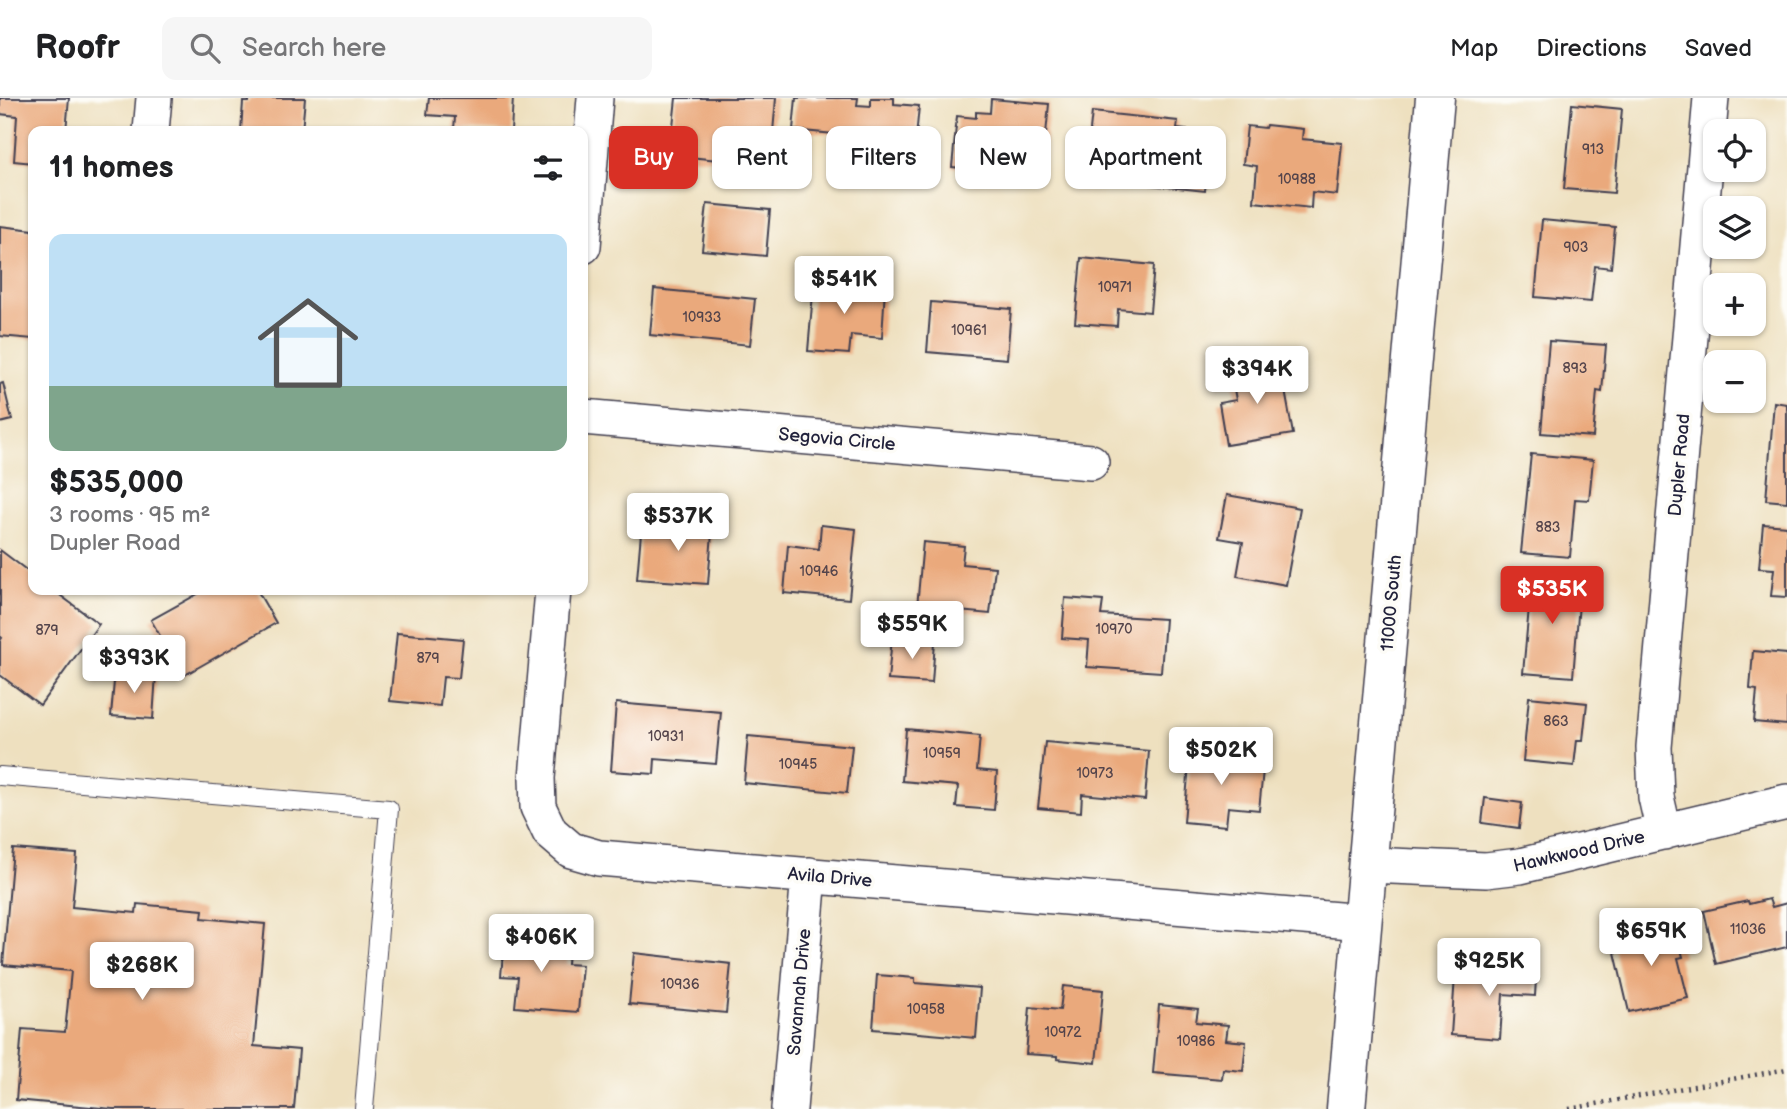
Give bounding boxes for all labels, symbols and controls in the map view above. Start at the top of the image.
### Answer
search box [162,17,652,80]
text: Roofr [35,28,120,68]
icon: search [186,29,224,67]
text: Search here [242,33,386,64]
text: Map [1450,34,1498,63]
text: Directions [1536,34,1647,63]
text: Saved [1685,34,1752,63]
map controls [1703,119,1766,413]
button: locate [1703,119,1766,182]
chip: Buy [609,126,698,189]
chip: Rent [712,126,812,189]
chip: Filters [826,126,941,189]
chip: New [955,126,1051,189]
chip: Apartment [1065,126,1226,189]
house number: 913 [1582,141,1604,158]
icon: filters [529,149,567,187]
text: 11 homes [49,150,173,186]
house number: 10988 [1278,171,1316,188]
button: layers [1703,196,1766,259]
house number: 903 [1564,239,1588,256]
pin: $541K [795,256,893,316]
text: $541K [811,265,877,293]
button: + [1703,273,1766,336]
house number: 10971 [1098,279,1132,296]
icon: home [245,280,371,406]
house number: 10933 [683,309,721,326]
house number: 10961 [951,322,987,339]
pin: $394K [1208,346,1306,406]
button: − [1703,350,1766,413]
text: $394K [1221,355,1293,383]
house number: 893 [1563,360,1587,377]
street label: Dupler Road [1665,413,1694,517]
street label: Segovia Circle [778,424,897,455]
text: $535,000 [49,465,184,501]
pin: $537K [629,494,727,553]
text: 3 rooms · 95 m² [49,501,210,529]
text: $537K [643,502,713,530]
house number: 883 [1536,519,1560,536]
text: Dupler Road [49,529,181,557]
street label: 11000 South [1377,554,1406,652]
house number: 10946 [800,563,839,580]
pin: $535K [1503,566,1601,626]
text: $535K [1517,575,1587,603]
pin: $559K [863,602,961,661]
text: $559K [877,610,947,638]
house number: 10970 [1096,621,1132,638]
house number: 879 [35,622,59,639]
pin: $393K [85,636,183,695]
text: $393K [98,644,170,672]
house number: 879 [416,650,440,667]
house number: 863 [1543,713,1569,730]
house number: 10931 [648,728,684,745]
pin: $502K [1172,728,1270,787]
text: $502K [1185,736,1257,764]
house number: 10959 [923,745,961,762]
house number: 10945 [779,756,817,773]
house number: 10973 [1076,765,1114,782]
street label: Hawkwood Drive [1511,826,1647,877]
street label: Avila Drive [787,863,873,892]
pin: $659K [1602,908,1700,968]
pin: $406K [492,914,590,974]
text: $659K [1615,917,1687,945]
house number: 11036 [1730,921,1767,938]
text: $406K [505,923,577,951]
street label: Savannah Drive [783,927,816,1056]
pin: $925K [1440,939,1538,998]
pin: $268K [93,942,191,1002]
text: $925K [1453,947,1525,975]
text: $268K [106,951,178,979]
house number: 10936 [661,976,700,993]
house number: 10958 [907,1001,945,1018]
house number: 10972 [1045,1024,1082,1041]
house number: 10986 [1177,1033,1216,1050]

